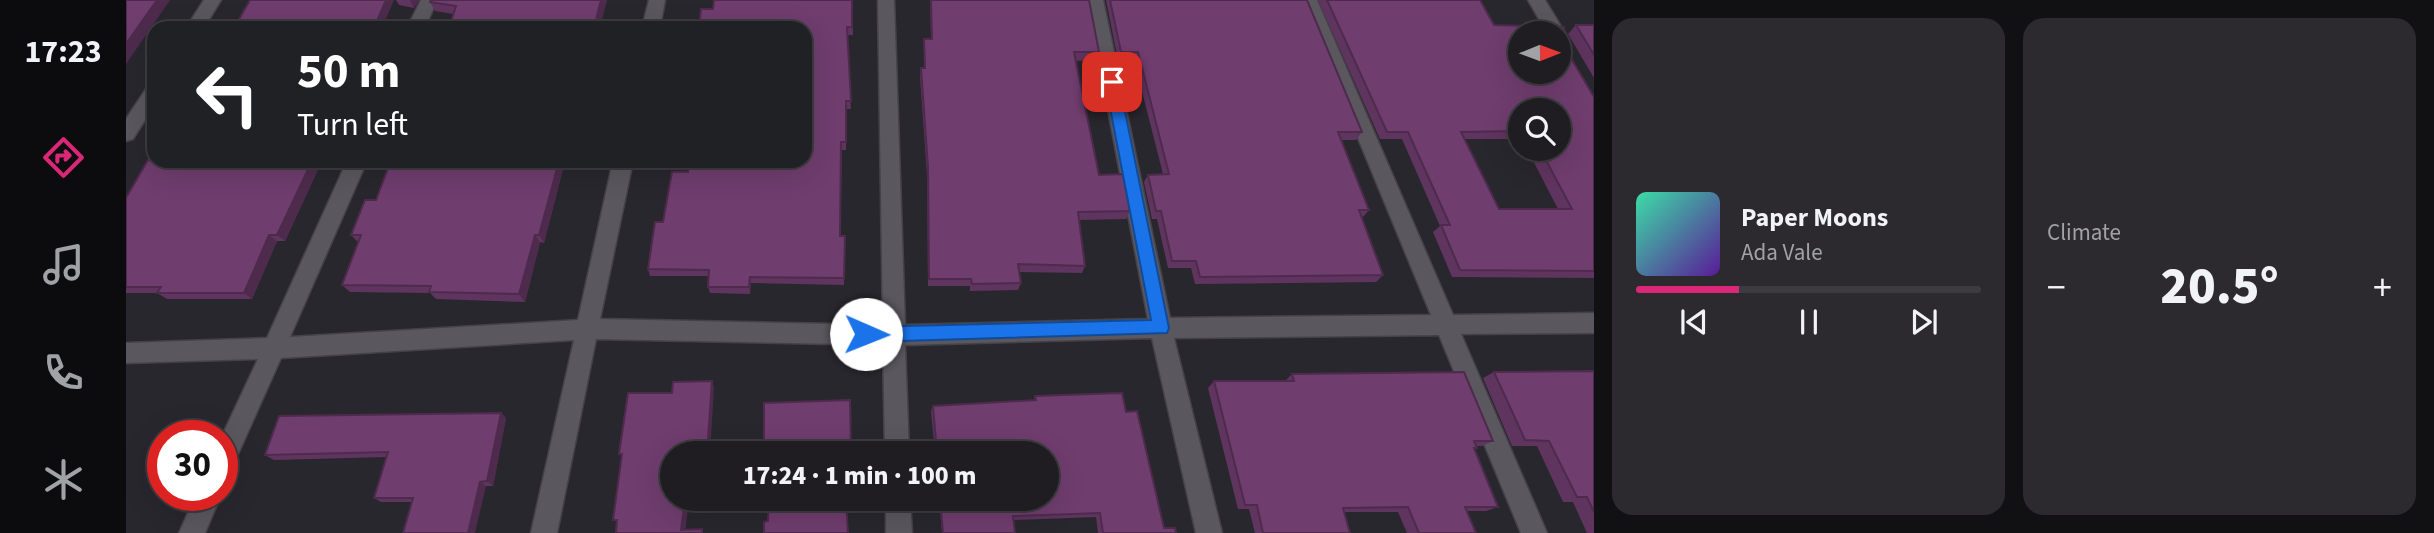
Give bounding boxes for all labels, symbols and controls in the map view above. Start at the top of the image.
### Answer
north arrow [1508,21,1572,84]
map controls [1508,21,1571,161]
text: 17:23 [24,29,102,75]
text: 50 m [297,37,401,107]
icon: left [182,49,273,140]
pin [1082,52,1142,112]
icon: arrive [1093,63,1131,101]
button: search [1508,98,1571,161]
text: Turn left [297,102,408,148]
icon: directions [39,133,88,182]
text: Paper Moons [1741,199,1888,236]
text: Climate [2047,216,2121,249]
text: Ada Vale [1741,236,1823,269]
icon: music [39,240,88,289]
text: 20.5° [2160,250,2279,324]
text: − [2047,261,2066,315]
text: + [2373,261,2392,315]
position arrow [829,297,903,371]
icon: previous [1675,303,1713,341]
icon: pause [1790,303,1828,341]
icon: next [1905,303,1943,341]
icon: phone [39,348,88,397]
speed limit sign: 30 [147,420,238,511]
icon: climate [39,455,88,504]
text: 17:24 · 1 min · 100 m [743,457,976,494]

